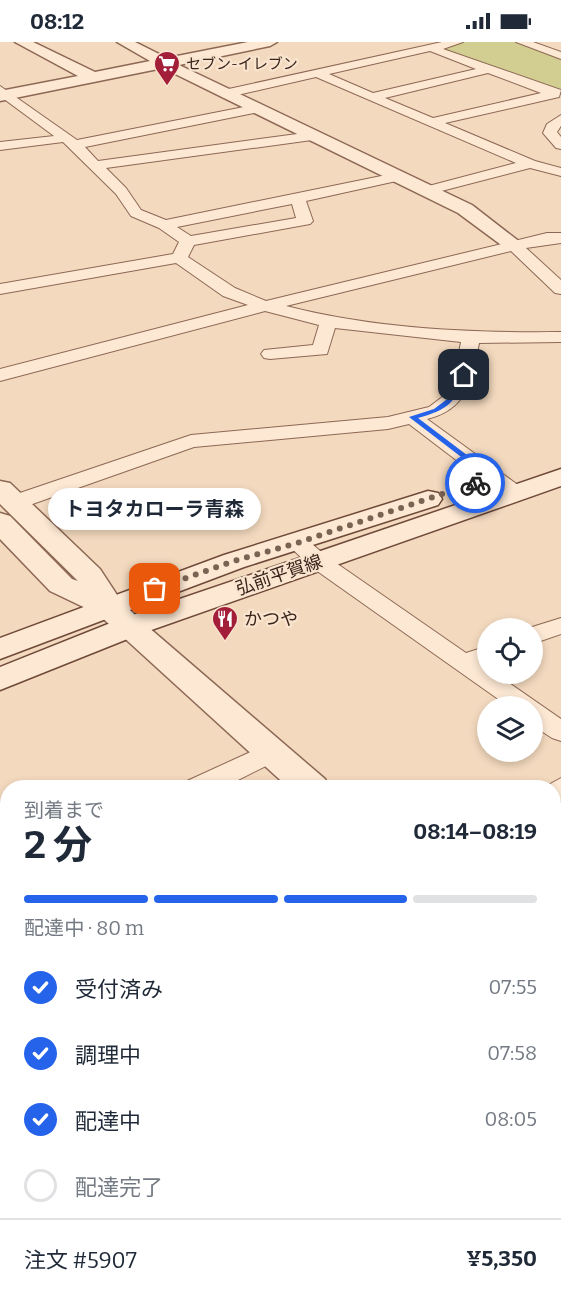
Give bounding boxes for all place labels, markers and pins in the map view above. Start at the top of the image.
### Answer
supermarket icon: セブン-イレブン [152,49,182,87]
place label: セブン-イレブン [186,55,298,73]
pin [438,349,489,400]
callout: トヨタカローラ青森 [48,487,262,529]
pin [129,563,180,614]
restaurant icon: かつや [210,604,240,642]
place label: かつや [244,608,298,630]

